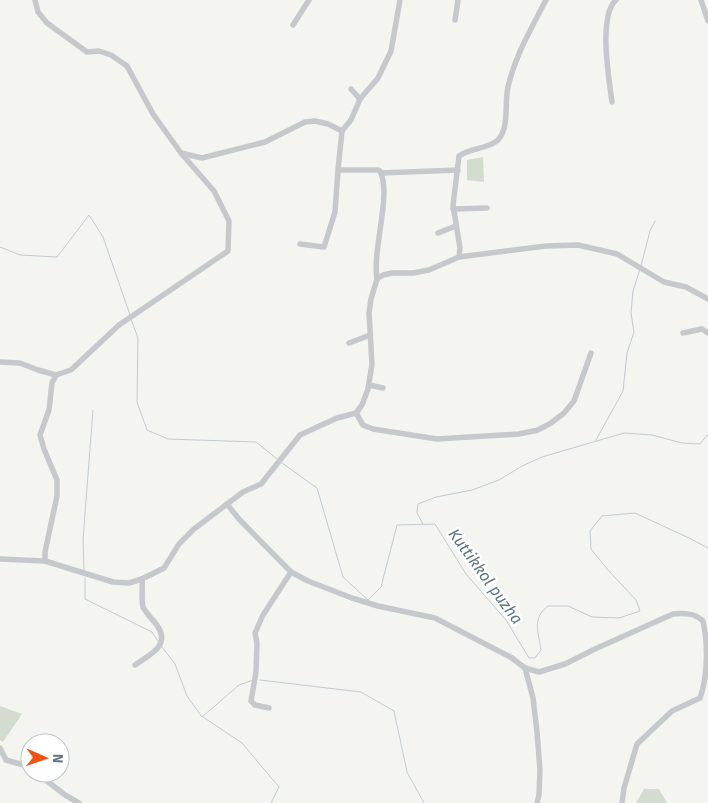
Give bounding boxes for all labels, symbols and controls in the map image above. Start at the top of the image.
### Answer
water label: Kuttikkol puzha [445,525,527,628]
north arrow [20,733,70,783]
text: N [49,753,66,763]

